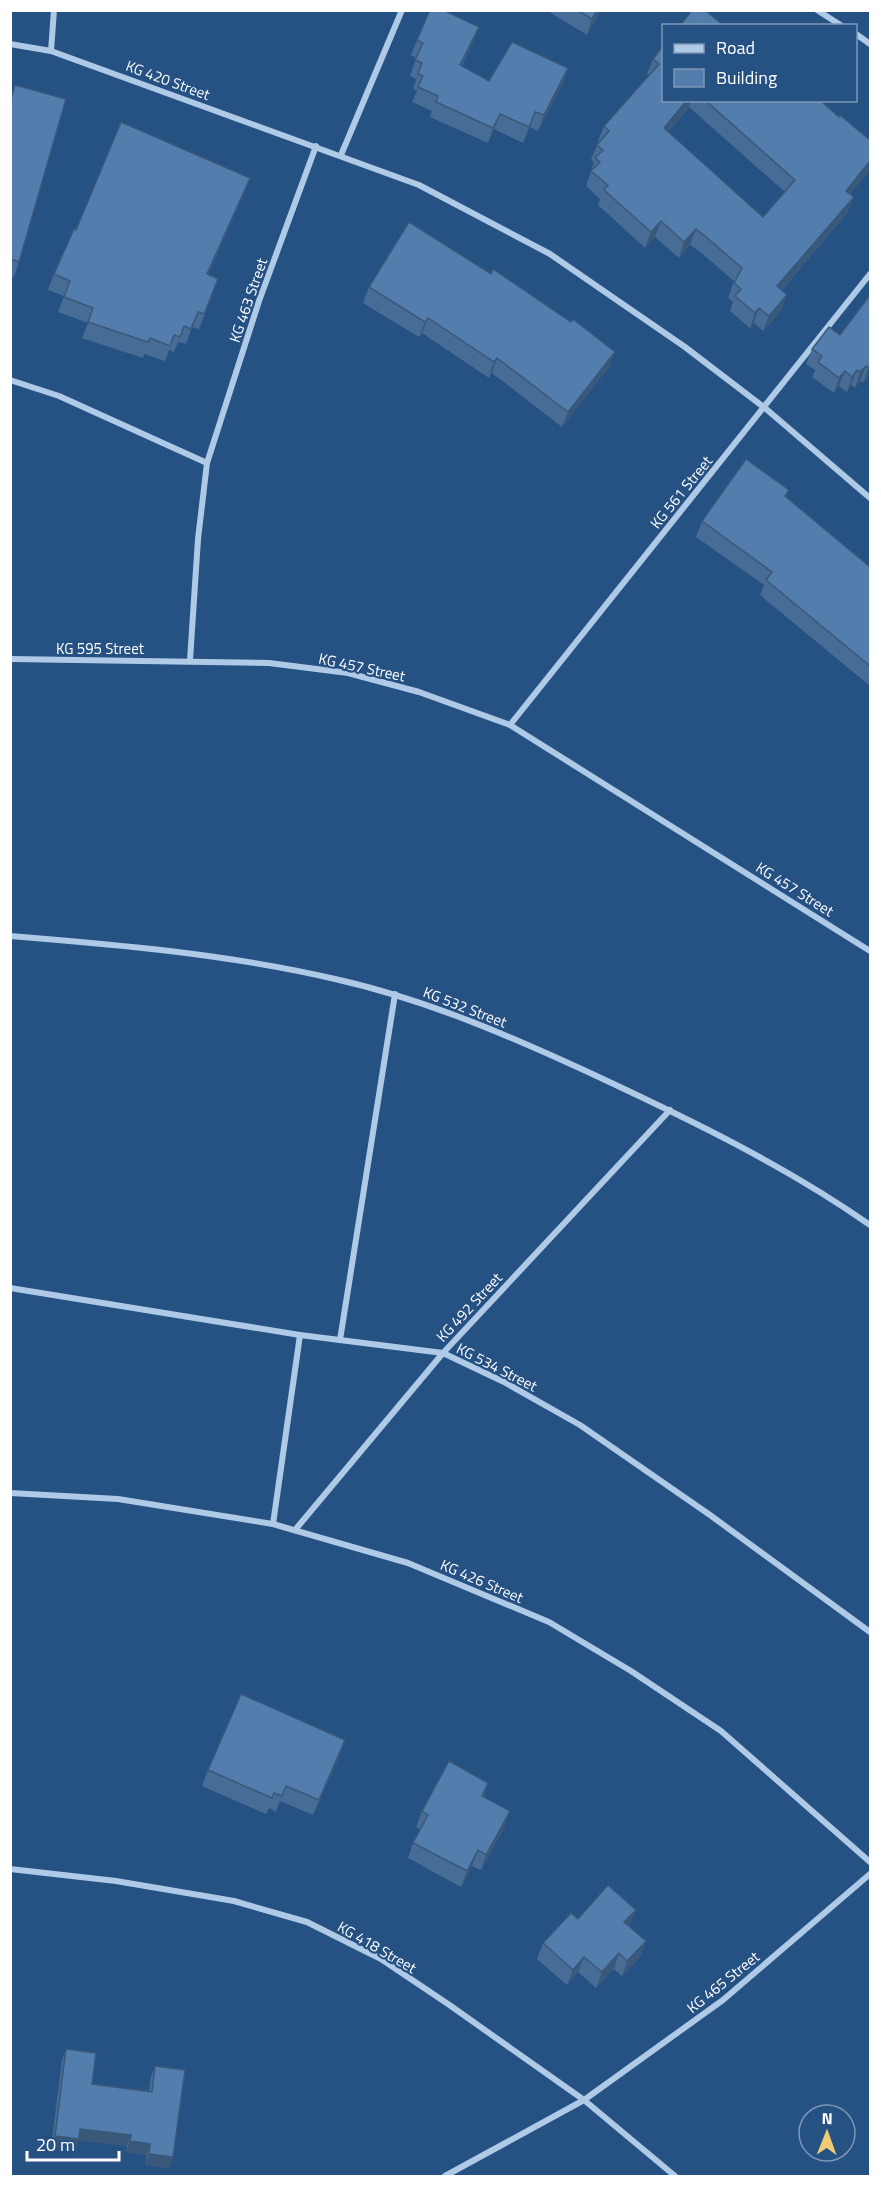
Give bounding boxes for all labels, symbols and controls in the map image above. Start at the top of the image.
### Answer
legend [662,24,857,102]
text: Road [716,34,755,61]
street label: KG 420 Street [123,54,214,106]
text: Building [716,64,777,91]
street label: KG 463 Street [223,254,273,345]
street label: KG 561 Street [644,450,718,533]
street label: KG 595 Street [56,637,145,660]
street label: KG 457 Street [317,647,408,688]
street label: KG 457 Street [752,856,839,922]
street label: KG 532 Street [420,980,511,1034]
street label: KG 492 Street [431,1266,508,1347]
street label: KG 534 Street [453,1337,542,1398]
street label: KG 426 Street [437,1553,528,1609]
street label: KG 418 Street [333,1915,421,1979]
street label: KG 465 Street [682,1945,765,2019]
north arrow [797,2103,857,2163]
text: N [822,2106,833,2130]
scale bar [27,2124,118,2162]
text: 20 m [36,2131,75,2158]

